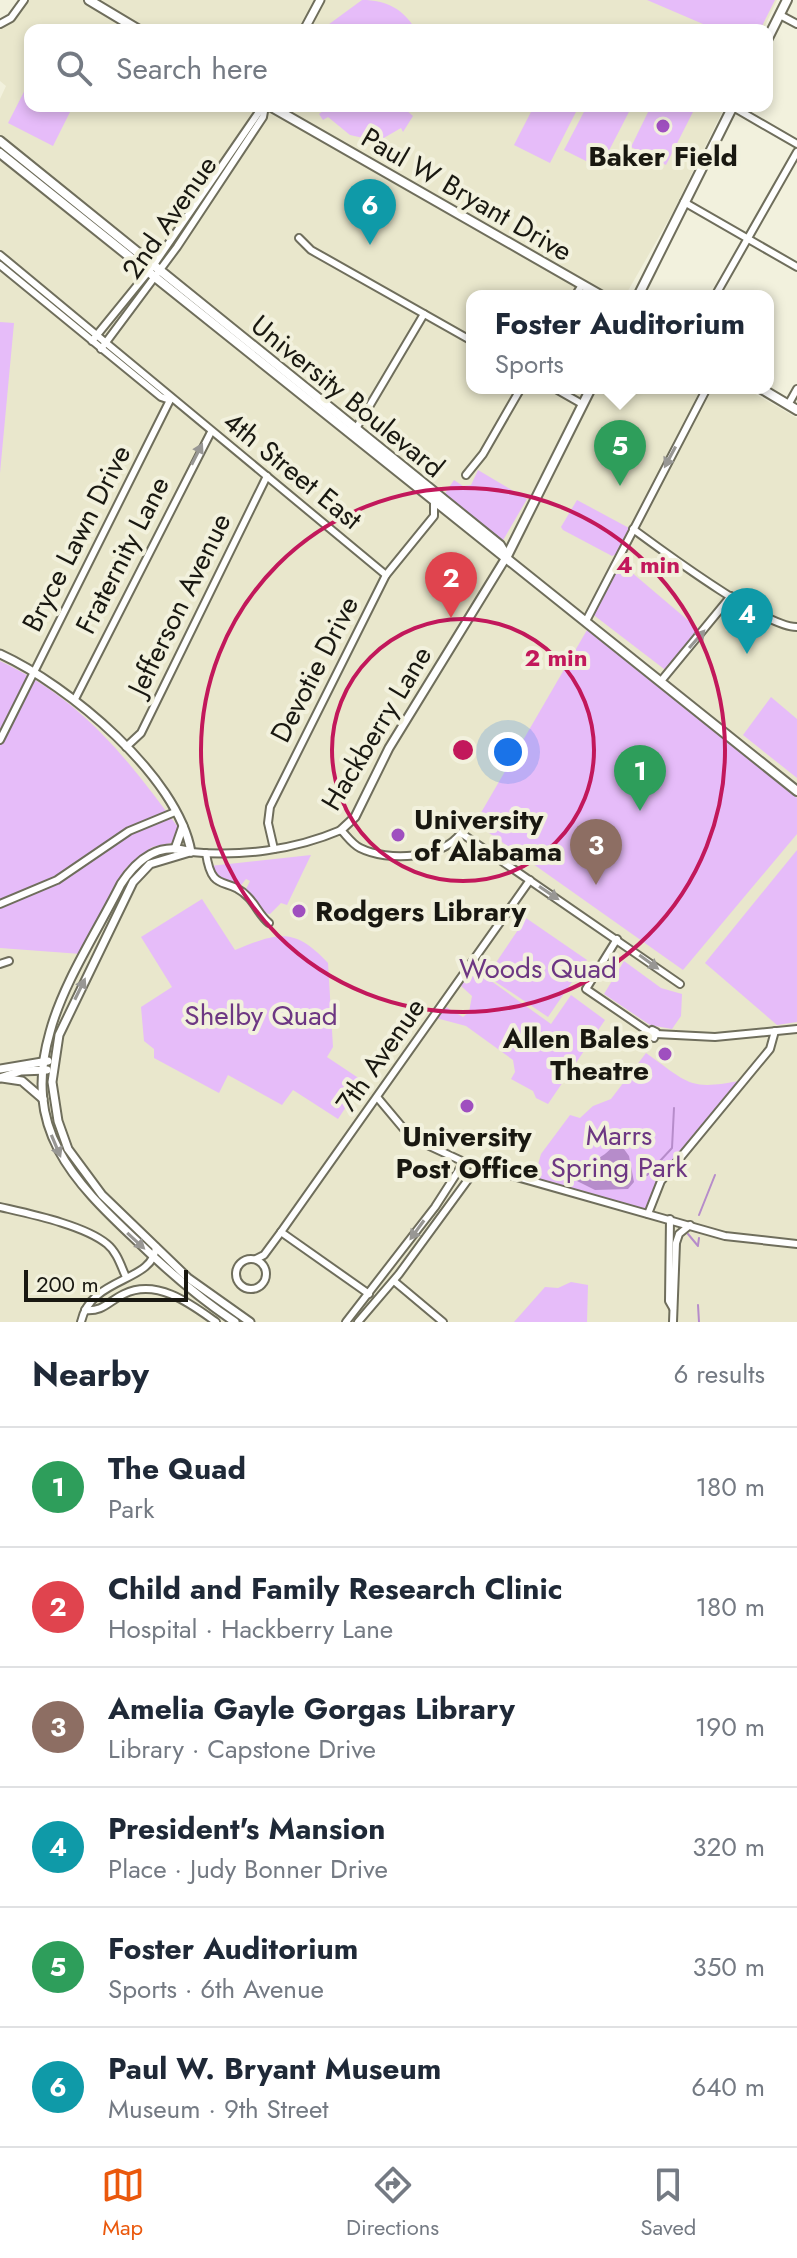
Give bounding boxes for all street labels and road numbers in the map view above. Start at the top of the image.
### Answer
street label: Paul W Bryant Drive [354,117,580,272]
street label: 2nd Avenue [112,147,227,287]
street label: University Boulevard [242,305,453,487]
street label: 4th Street East [214,402,371,539]
street label: Bryce Lawn Drive [12,438,141,639]
street label: Fraternity Lane [65,469,180,641]
street label: Jefferson Avenue [116,506,241,706]
street label: Devotie Drive [260,589,369,750]
street label: Hackberry Lane [311,638,442,818]
street label: 7th Avenue [326,990,435,1121]

